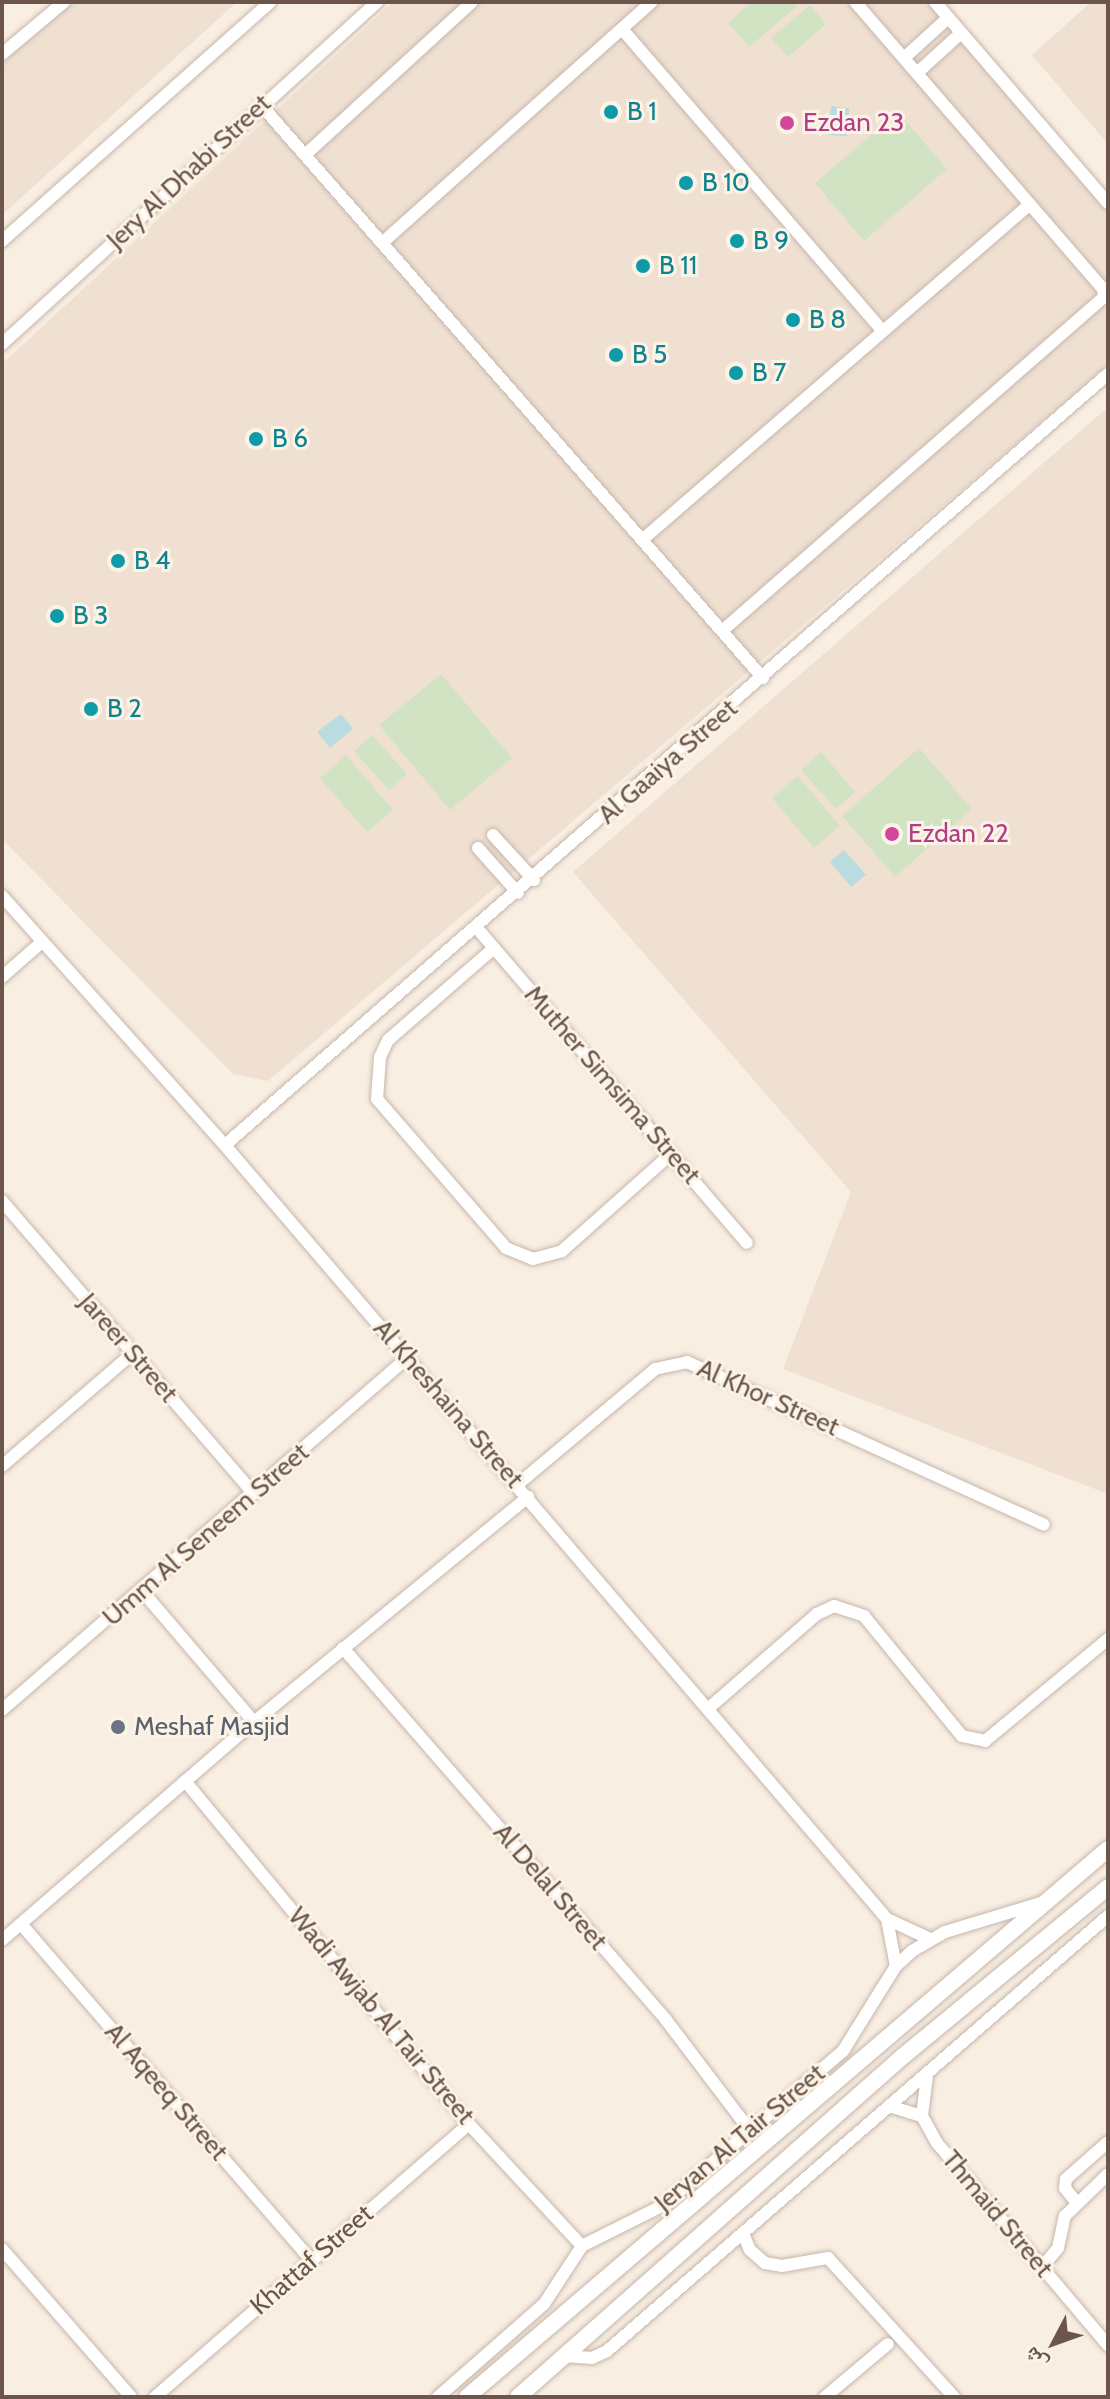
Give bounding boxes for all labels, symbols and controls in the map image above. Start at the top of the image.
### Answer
street label: Jery Al Dhabi Street [101,88,277,256]
place label: B 1 [627,96,657,128]
marker: B 1 [602,103,620,121]
place label: Ezdan 23 [803,107,904,139]
marker: Ezdan 23 [778,114,796,132]
place label: B 10 [702,167,750,199]
marker: B 10 [677,174,695,192]
place label: B 9 [753,225,789,257]
marker: B 9 [728,232,746,250]
place label: B 11 [659,250,697,282]
marker: B 11 [634,257,652,275]
place label: B 8 [809,304,846,336]
marker: B 8 [784,311,802,329]
place label: B 5 [632,339,667,371]
marker: B 5 [607,346,625,364]
place label: B 7 [752,357,786,389]
marker: B 7 [727,364,745,382]
place label: B 6 [272,423,308,455]
marker: B 6 [247,430,265,448]
place label: B 4 [134,545,170,577]
marker: B 4 [109,552,127,570]
place label: B 3 [73,600,108,632]
marker: B 3 [48,607,66,625]
place label: B 2 [107,693,142,725]
street label: Al Gaaiya Street [592,693,744,831]
marker: B 2 [82,700,100,718]
place label: Ezdan 22 [908,818,1009,850]
marker: Ezdan 22 [883,825,901,843]
street label: Muther Simsima Street [517,980,707,1190]
street label: Jareer Street [72,1287,184,1409]
street label: Al Kheshaina Street [367,1314,529,1494]
street label: Al Khor Street [692,1353,844,1443]
street label: Umm Al Seneem Street [97,1437,315,1633]
place label: Meshaf Masjid [134,1711,289,1743]
marker: Meshaf Masjid [109,1718,127,1736]
street label: Al Delal Street [487,1817,613,1957]
street label: Wadi Awjab Al Tair Street [281,1901,481,2131]
street label: Al Aqeeq Street [98,2017,234,2167]
street label: Jeryan Al Tair Street [649,2058,831,2218]
street label: Thmaid Street [935,2144,1059,2284]
street label: Khattaf Street [244,2198,380,2322]
north arrow [1014,2303,1094,2383]
text: ش [1018,2341,1053,2377]

